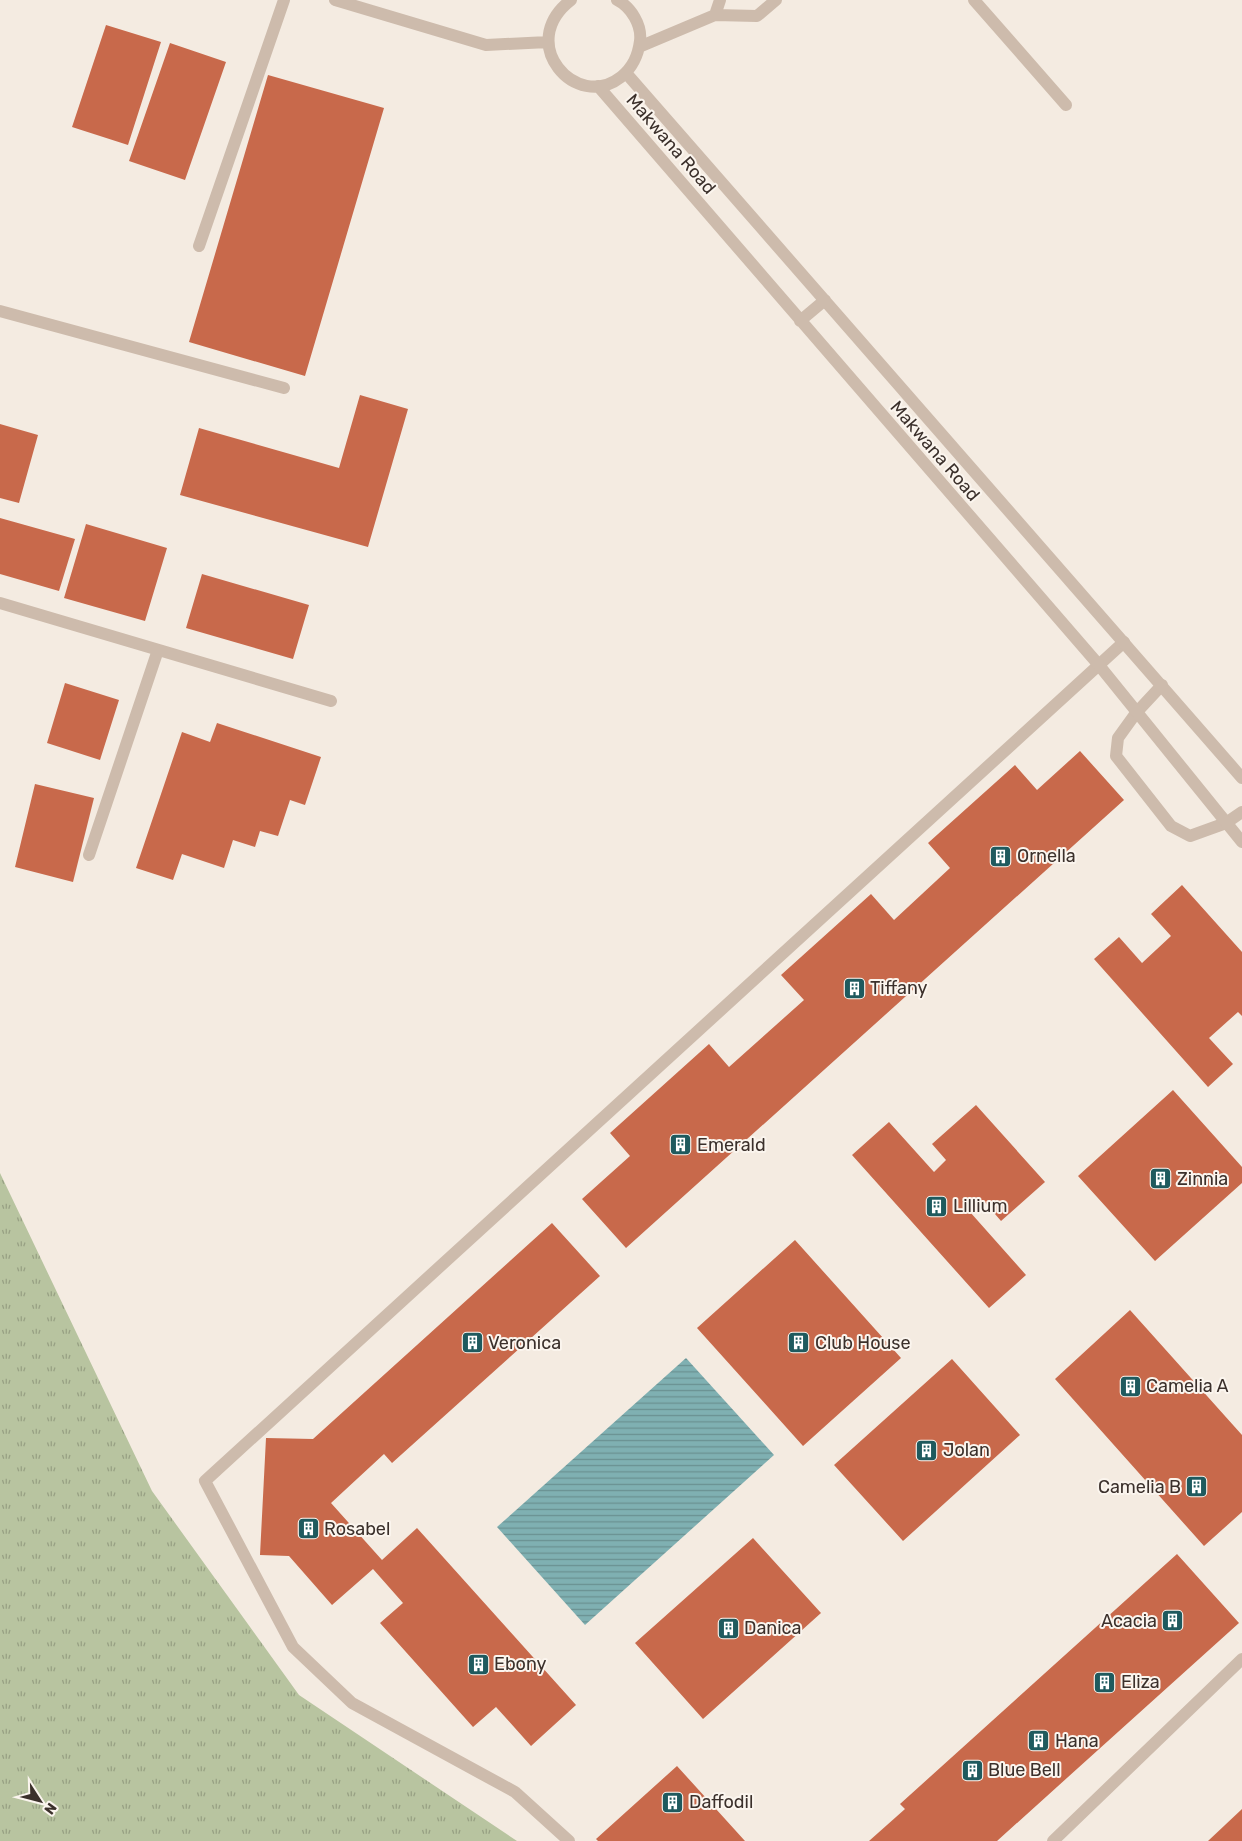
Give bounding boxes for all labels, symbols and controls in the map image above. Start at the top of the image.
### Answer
street label: Makwana Road [622,89,720,199]
street label: Makwana Road [886,396,984,506]
building icon: Ornella [989,844,1013,868]
place label: Ornella [1017,845,1076,867]
building icon: Tiffany [842,976,866,1000]
place label: Tiffany [870,977,928,999]
building icon: Emerald [669,1133,693,1157]
place label: Emerald [697,1134,766,1156]
building icon: Zinnia [1149,1167,1173,1191]
place label: Zinnia [1177,1168,1228,1190]
building icon: Lillium [925,1194,949,1218]
place label: Lillium [953,1195,1007,1217]
building icon: Veronica [460,1331,484,1355]
building icon: Club House [787,1331,811,1355]
place label: Veronica [488,1332,561,1354]
place label: Club House [815,1332,911,1354]
building icon: Camelia A [1118,1374,1142,1398]
place label: Camelia A [1146,1375,1229,1397]
building icon: Jolan [915,1438,939,1462]
place label: Jolan [943,1439,990,1461]
building icon: Camelia B [1185,1475,1209,1499]
place label: Camelia B [1098,1476,1181,1498]
building icon: Rosabel [296,1517,320,1541]
place label: Rosabel [324,1518,390,1540]
building icon: Acacia [1161,1609,1185,1633]
place label: Acacia [1101,1610,1157,1632]
building icon: Danica [716,1616,740,1640]
place label: Danica [744,1617,801,1639]
building icon: Ebony [466,1652,490,1676]
place label: Ebony [494,1653,547,1675]
building icon: Eliza [1093,1670,1117,1694]
place label: Eliza [1121,1671,1160,1693]
building icon: Hana [1027,1729,1051,1753]
place label: Hana [1055,1730,1099,1752]
building icon: Blue Bell [960,1758,984,1782]
place label: Blue Bell [988,1759,1061,1781]
north arrow [15,1776,65,1826]
building icon: Daffodil [661,1790,685,1814]
place label: Daffodil [689,1791,753,1813]
text: N [40,1799,60,1817]

